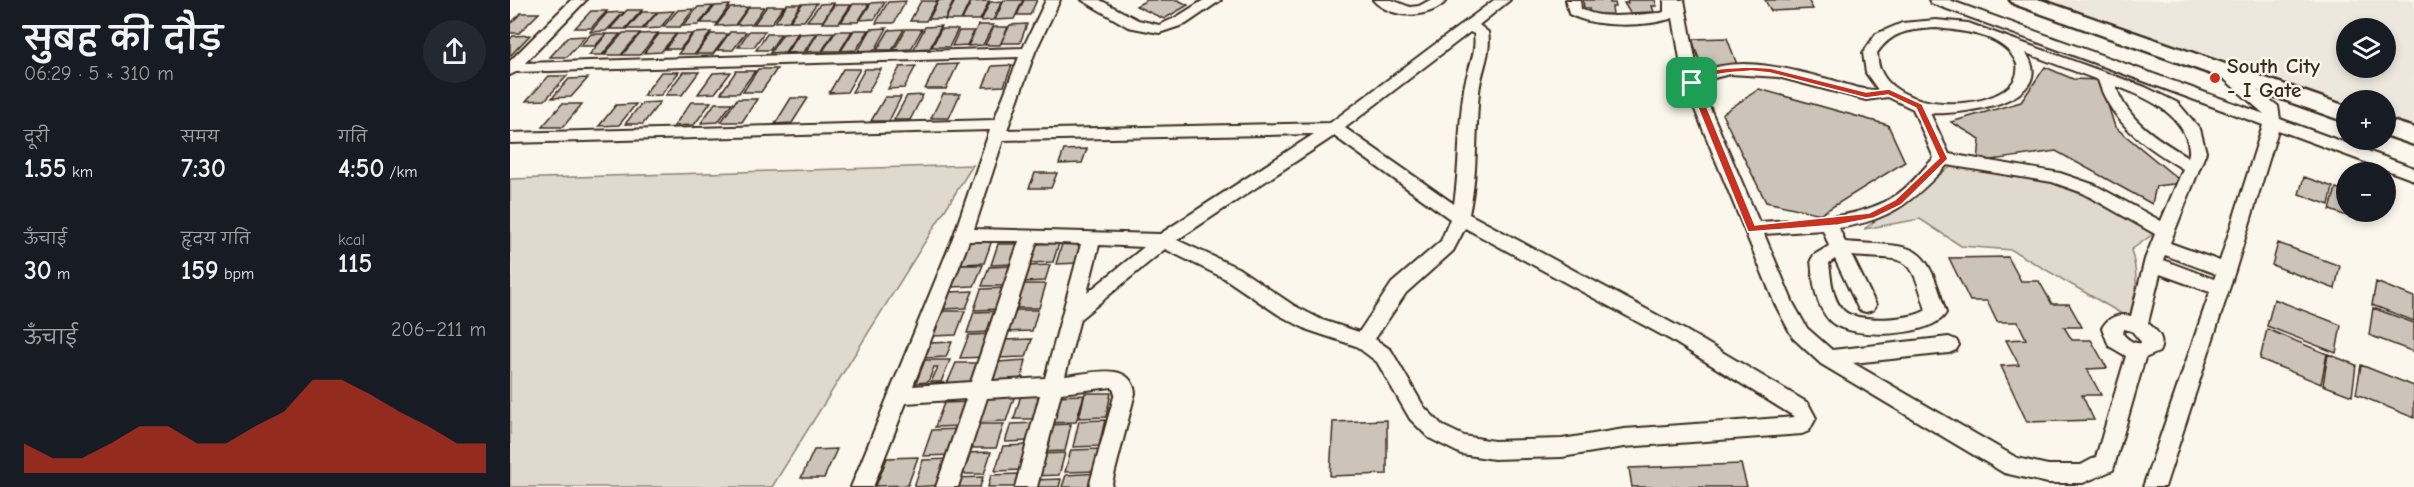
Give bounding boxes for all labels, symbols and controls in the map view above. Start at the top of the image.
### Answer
map controls [2336,18,2396,222]
button: layers [2336,18,2396,78]
text: सुबह की दौड़ [24,20,223,58]
button: share [423,20,486,83]
place label: South City - I Gate [2227,54,2320,102]
pin [1666,57,1717,108]
text: 06:29 · 5 × 310 m [24,62,174,85]
icon: arrive [1675,66,1708,99]
marker: South City - I Gate [2208,71,2222,85]
button: + [2336,90,2396,150]
text: दूरी [24,128,49,146]
text: समय [181,128,219,146]
text: गति [338,128,367,146]
text: 1.55 [24,154,67,184]
text: 7:30 [181,154,226,184]
text: 4:50 [338,154,384,184]
button: − [2336,162,2396,222]
text: km [67,163,93,181]
text: /km [384,163,418,181]
text: ऊँचाई [24,230,67,248]
text: हृदय गति [181,230,250,248]
text: kcal [338,231,365,249]
text: 115 [338,249,372,279]
text: 30 [24,256,52,286]
text: 159 [181,256,219,286]
text: m [52,265,70,283]
text: bpm [219,265,254,283]
text: 206–211 m [391,318,486,341]
text: ऊँचाई [24,326,78,349]

